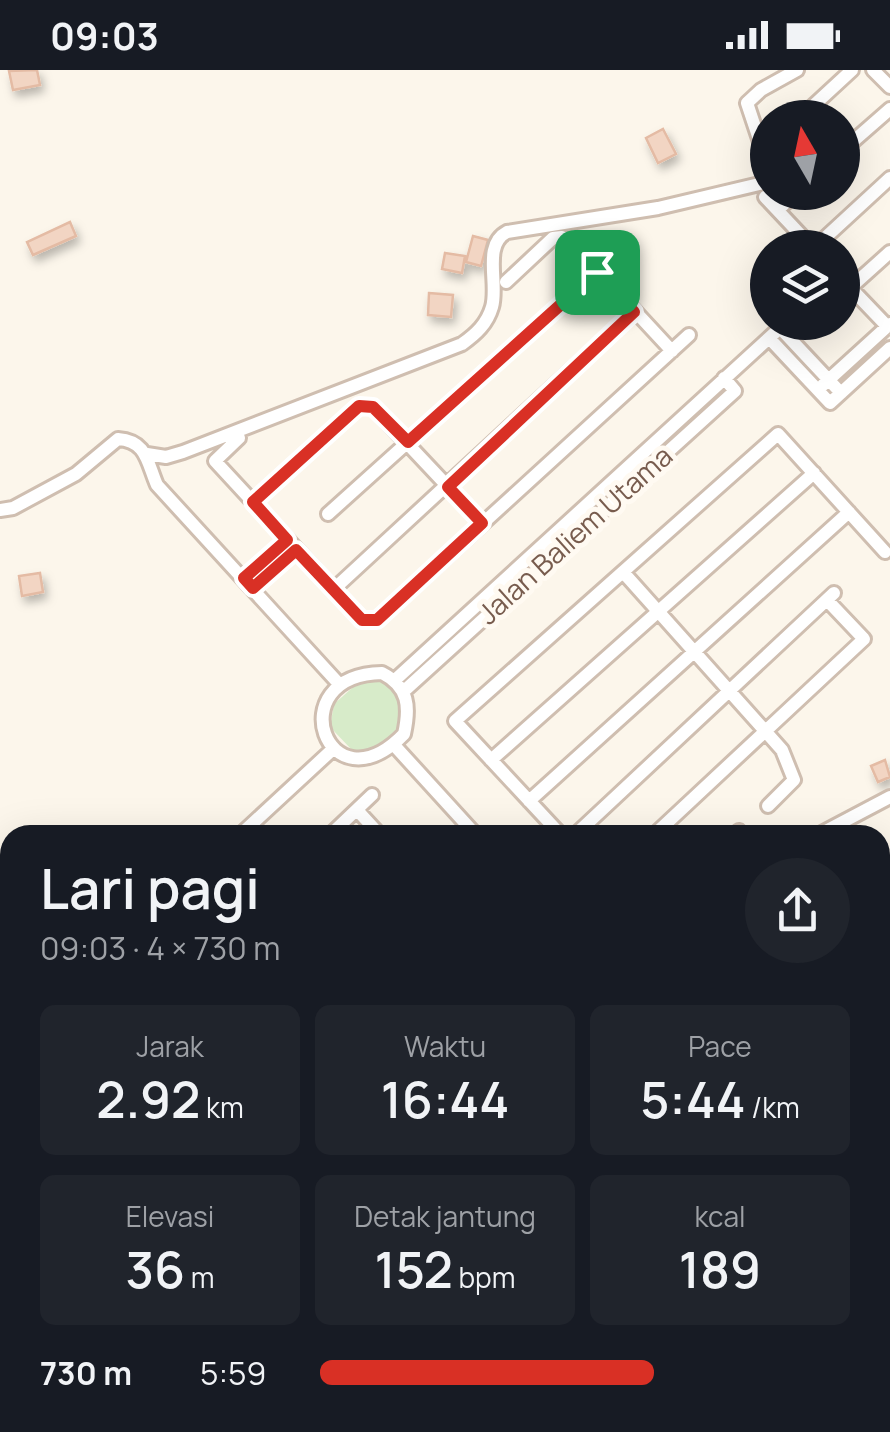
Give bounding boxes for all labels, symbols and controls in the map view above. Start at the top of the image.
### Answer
text: 09:03 [50,9,159,61]
north arrow [750,100,860,210]
map controls [750,100,860,340]
pin [555,230,640,315]
button: layers [750,230,860,340]
icon: arrive [570,245,625,300]
street label: Jalan Baliem Utama [469,437,680,632]
text: Lari pagi [40,850,260,926]
button: share [745,858,850,963]
text: 09:03 · 4 × 730 m [40,926,280,970]
text: Jarak [136,1027,204,1065]
text: Waktu [404,1027,486,1065]
text: Pace [688,1027,752,1065]
text: 2.92 [96,1065,200,1133]
text: 16:44 [381,1065,509,1133]
text: 5:44 [640,1065,746,1133]
text: km [200,1088,244,1126]
text: /km [746,1088,800,1126]
text: Elevasi [126,1197,214,1235]
text: Detak jantung [354,1197,536,1235]
text: kcal [694,1197,746,1235]
text: 36 [125,1235,185,1303]
text: 152 [375,1235,453,1303]
text: 189 [679,1235,761,1303]
text: m [185,1258,215,1296]
text: bpm [453,1258,515,1296]
text: 730 m [40,1351,132,1395]
text: 5:59 [200,1351,266,1395]

